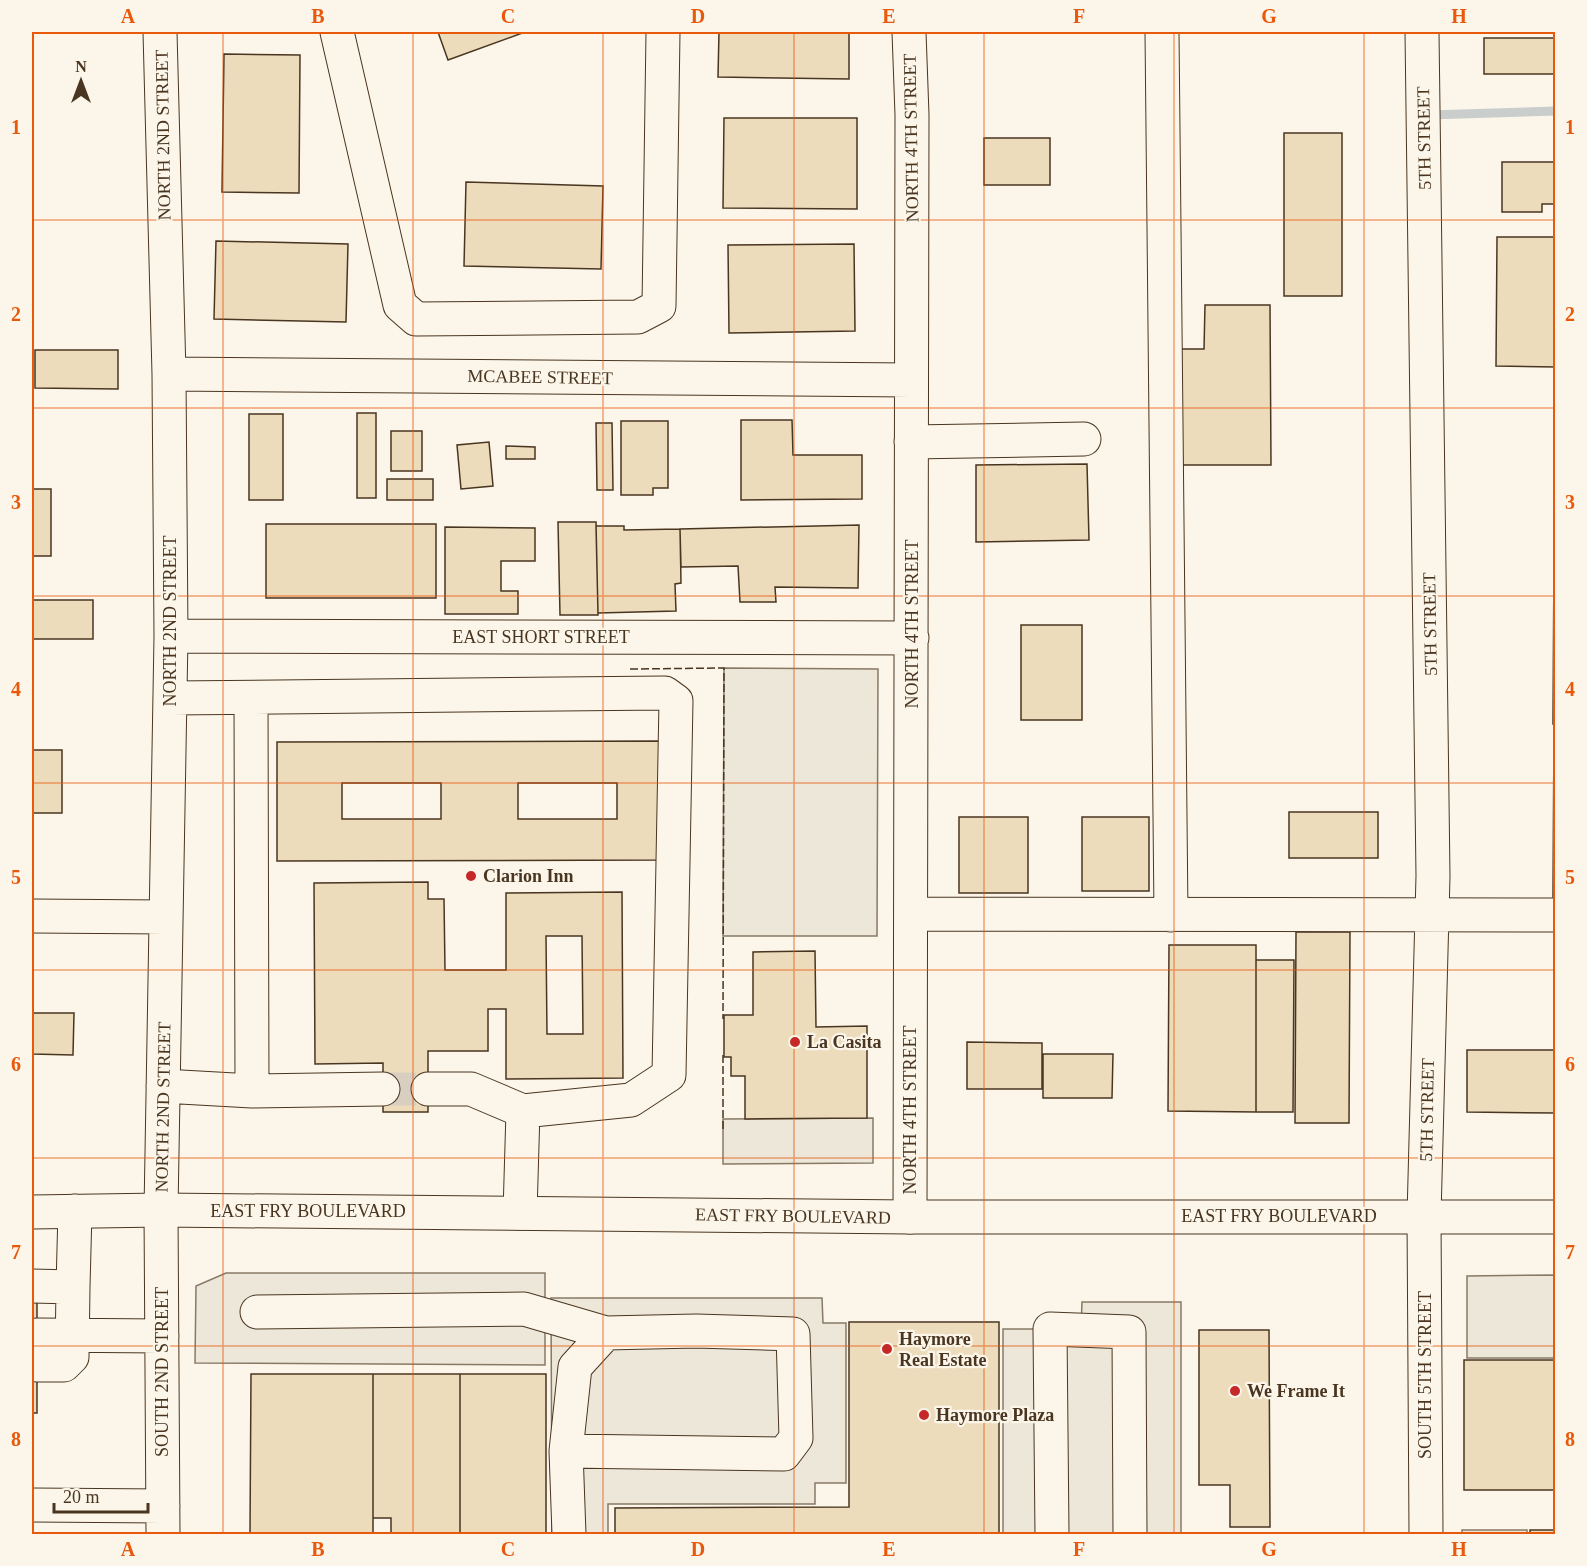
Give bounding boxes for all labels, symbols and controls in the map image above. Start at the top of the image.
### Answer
text: A [121,5,136,27]
text: B [311,5,325,27]
text: C [501,5,515,27]
text: D [691,5,705,27]
text: E [882,5,896,27]
text: F [1073,5,1085,27]
text: G [1261,5,1277,27]
text: H [1451,5,1467,27]
street label: NORTH 2ND STREET [152,49,174,221]
north arrow [51,51,111,111]
street label: NORTH 4TH STREET [900,53,922,223]
text: N [75,58,87,75]
street label: 5TH STREET [1413,86,1435,190]
text: 1 [11,116,21,138]
text: 1 [1565,116,1575,138]
text: 2 [11,303,21,325]
text: 2 [1565,303,1575,325]
street label: MCABEE STREET [467,366,613,388]
text: 3 [11,491,21,513]
text: 3 [1565,491,1575,513]
street label: NORTH 2ND STREET [160,536,180,706]
street label: NORTH 4TH STREET [902,540,922,708]
street label: 5TH STREET [1419,572,1441,676]
street label: EAST SHORT STREET [452,627,630,647]
text: 4 [11,678,21,700]
text: 4 [1565,678,1575,700]
text: 5 [11,866,21,888]
place label: Clarion Inn [483,866,574,886]
text: 5 [1565,866,1575,888]
marker: Clarion Inn [464,869,478,883]
street label: NORTH 2ND STREET [152,1021,174,1193]
street label: NORTH 4TH STREET [900,1026,920,1194]
place label: La Casita [807,1032,882,1052]
marker: La Casita [788,1035,802,1049]
text: 6 [11,1053,21,1075]
text: 6 [1565,1053,1575,1075]
street label: 5TH STREET [1416,1058,1438,1162]
street label: EAST FRY BOULEVARD [210,1201,406,1221]
street label: EAST FRY BOULEVARD [695,1204,891,1228]
street label: EAST FRY BOULEVARD [1181,1206,1377,1226]
text: 7 [11,1241,21,1263]
text: 7 [1565,1241,1575,1263]
street label: SOUTH 2ND STREET [152,1287,172,1457]
street label: SOUTH 5TH STREET [1415,1291,1435,1459]
place label: Haymore Real Estate [899,1329,986,1370]
marker: Haymore Real Estate [880,1342,894,1356]
place label: We Frame It [1247,1381,1345,1401]
marker: We Frame It [1228,1384,1242,1398]
place label: Haymore Plaza [936,1405,1054,1425]
marker: Haymore Plaza [917,1408,931,1422]
text: 8 [11,1428,21,1450]
text: 8 [1565,1428,1575,1450]
scale bar [54,1476,148,1514]
text: 20 m [63,1487,100,1507]
text: A [121,1538,136,1560]
text: B [311,1538,325,1560]
text: C [501,1538,515,1560]
text: D [691,1538,705,1560]
text: E [882,1538,896,1560]
text: F [1073,1538,1085,1560]
text: G [1261,1538,1277,1560]
text: H [1451,1538,1467,1560]

